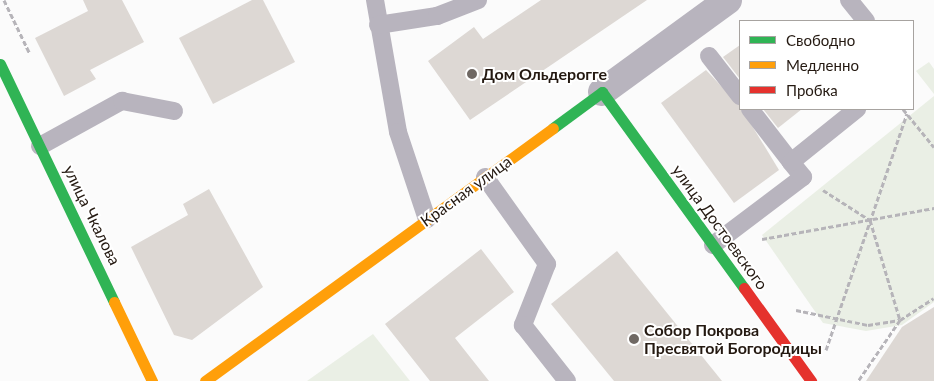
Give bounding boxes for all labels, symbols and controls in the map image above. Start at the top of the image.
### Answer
legend [739,20,914,110]
text: Свободно [786,31,855,49]
text: Медленно [786,56,859,74]
place label: Дом Ольдерогге [482,64,607,84]
marker: Дом Ольдерогге [466,68,478,80]
text: Пробка [786,81,838,99]
street label: Красная улица [417,152,515,230]
street label: улица Достоевского [668,161,772,293]
street label: улица Чкалова [60,162,124,268]
place label: Собор Покрова Пресвятой Богородицы [644,320,822,358]
marker: Собор Покрова Пресвятой Богородицы [628,333,640,345]

